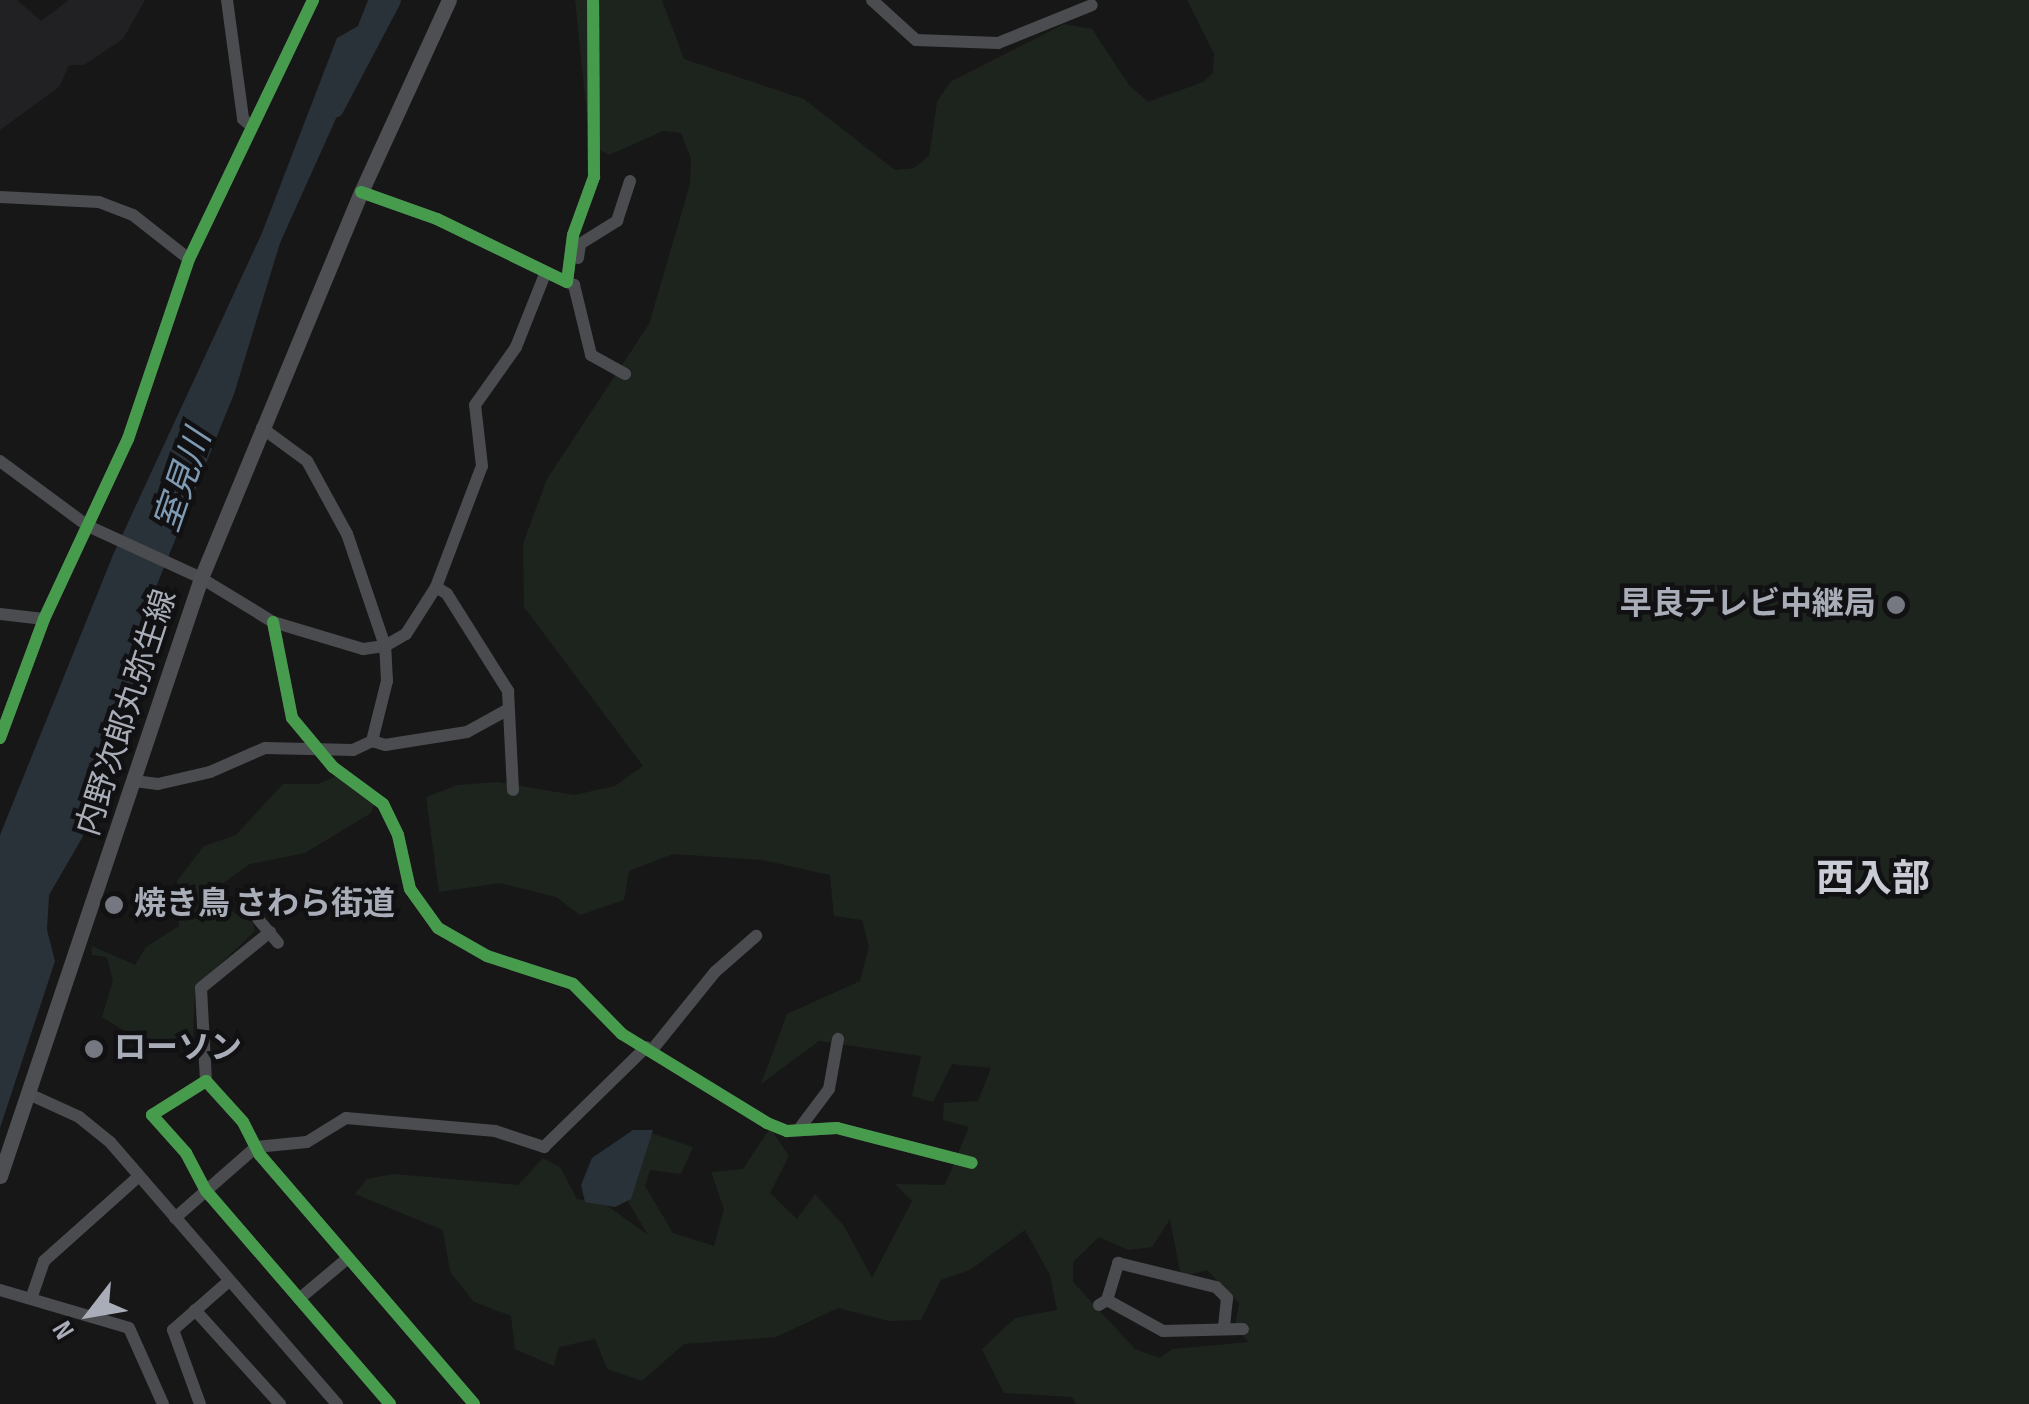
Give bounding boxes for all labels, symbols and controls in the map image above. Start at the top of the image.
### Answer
water label: 室見川 [147,425,221,537]
street label: 内野次郎丸弥生線 [70,585,186,841]
place label: 早良テレビ中継局 [1620,586,1876,624]
marker: 早良テレビ中継局 [1885,594,1907,616]
district label: 西入部 [1816,857,1930,903]
place label: 焼き鳥 さわら街道 [134,886,395,924]
marker: 焼き鳥 さわら街道 [103,894,125,916]
place label: ローソン [114,1030,242,1068]
marker: ローソン [83,1038,105,1060]
north arrow [40,1264,140,1364]
text: N [46,1315,82,1345]

